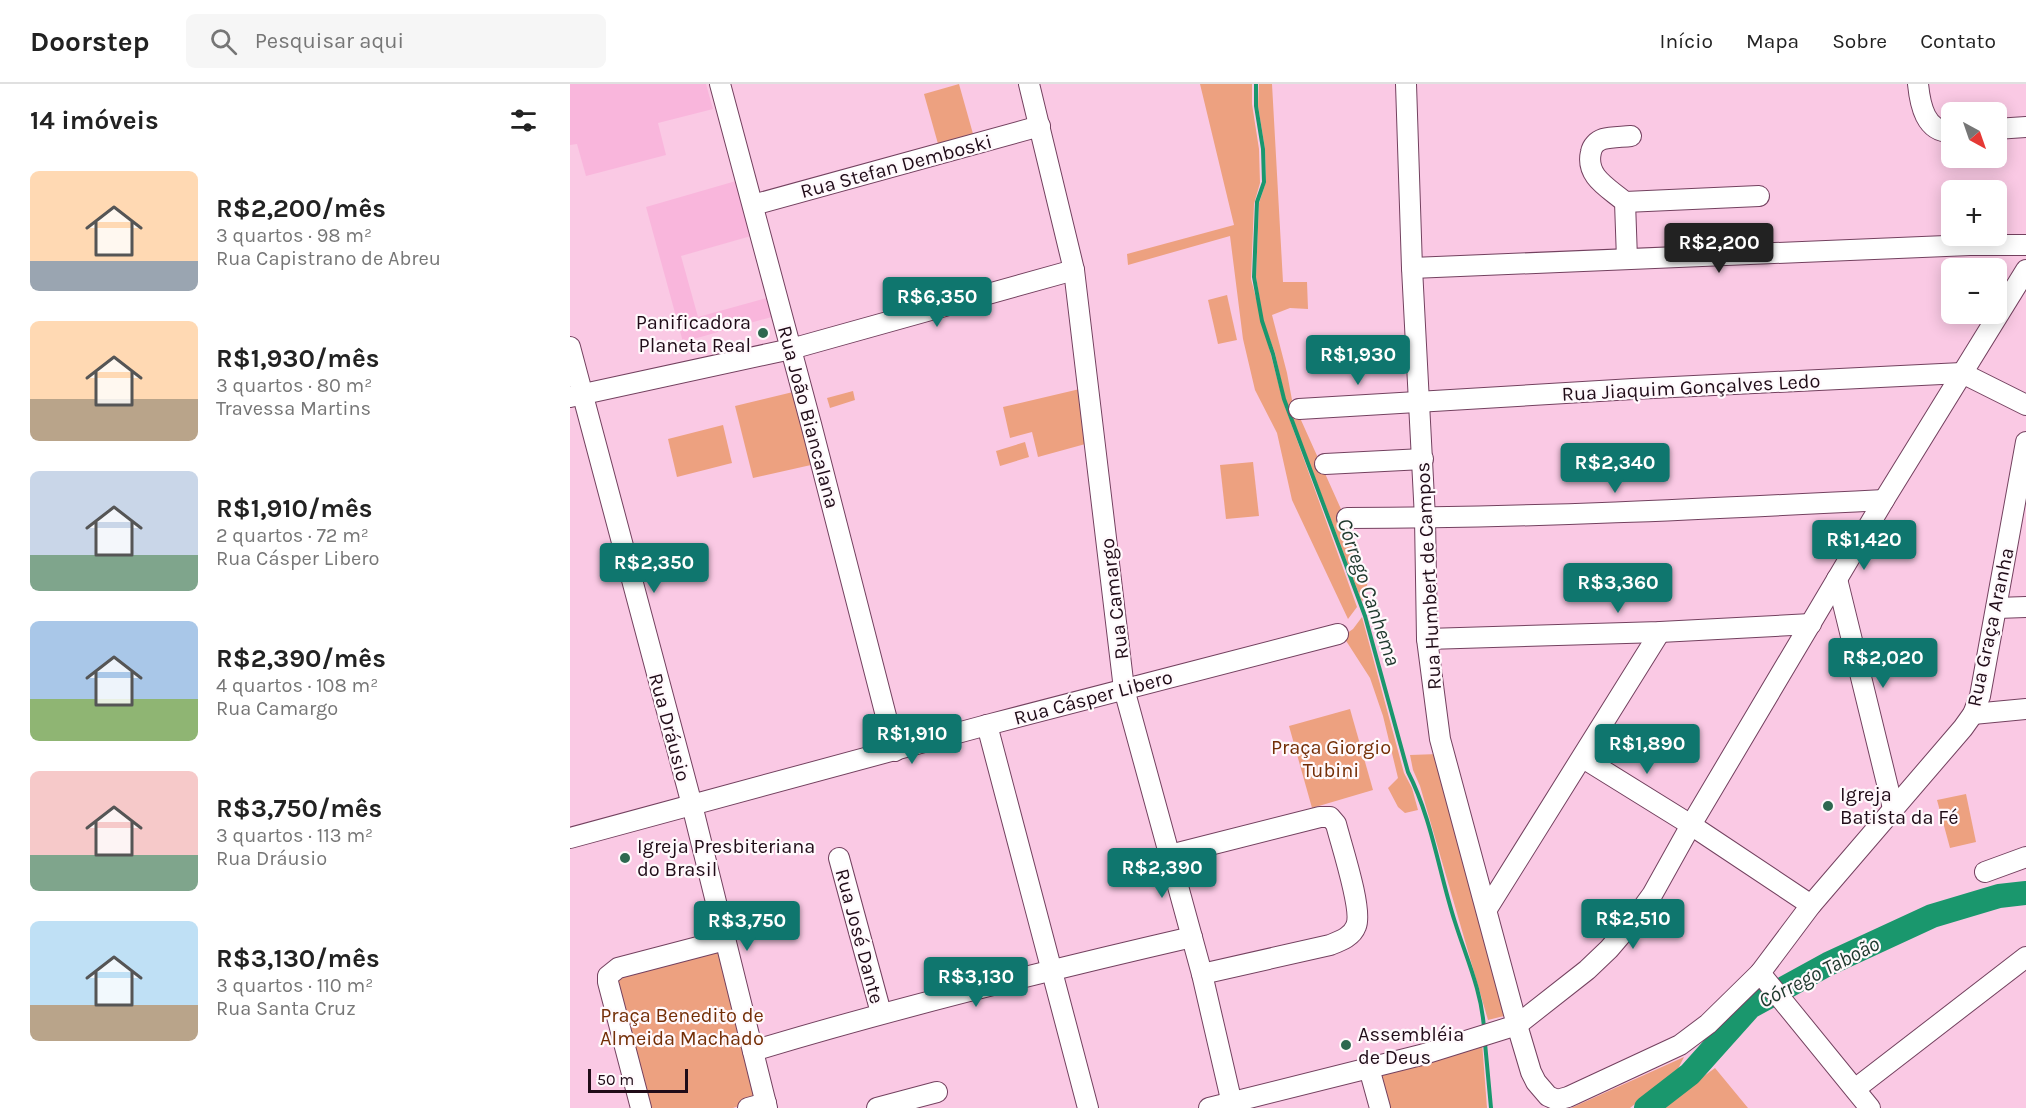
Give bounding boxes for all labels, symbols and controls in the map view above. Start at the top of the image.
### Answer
search box [186,14,606,68]
text: Doorstep [30,25,150,58]
icon: search [207,25,240,58]
text: Pesquisar aqui [255,28,404,54]
text: Início [1660,29,1713,53]
text: Mapa [1746,29,1799,53]
text: Sobre [1832,29,1887,53]
text: Contato [1920,29,1996,53]
north arrow [1941,102,2007,168]
map controls [1941,102,2007,324]
icon: filters [507,104,540,137]
text: 14 imóveis [30,105,159,136]
street label: Rua Stefan Demboski [798,130,994,203]
button: + [1941,180,2007,246]
text: R$2,200/mês [216,193,386,224]
icon: home [78,195,150,267]
pin: R$2,200 [1664,223,1774,274]
text: 3 quartos · 98 m² [216,224,372,247]
text: R$2,200 [1678,231,1760,254]
text: Rua Capistrano de Abreu [216,247,441,270]
button: − [1941,258,2007,324]
pin: R$6,350 [882,277,992,328]
text: R$6,350 [897,285,977,308]
place label: Panificadora Planeta Real [636,311,751,357]
street label: Rua João Biancalana [773,323,844,511]
marker: Panificadora Planeta Real [756,326,770,340]
pin: R$1,930 [1303,335,1413,386]
text: R$1,930/mês [216,343,379,374]
text: R$1,930 [1320,343,1396,366]
icon: home [78,345,150,417]
street label: Rua Jiaquim Gonçalves Ledo [1561,369,1821,406]
text: 3 quartos · 80 m² [216,374,372,397]
text: Travessa Martins [216,397,371,420]
pin: R$2,340 [1560,443,1670,494]
text: R$2,340 [1575,451,1655,474]
street label: Rua Humbert de Campos [1411,462,1446,690]
text: R$1,910/mês [216,493,373,524]
icon: home [78,495,150,567]
water label: Córrego Canhema [1333,515,1405,669]
pin: R$1,420 [1809,520,1919,571]
text: 2 quartos · 72 m² [216,524,369,547]
text: R$1,420 [1826,528,1902,551]
street label: Rua Camargo [1096,537,1133,661]
pin: R$2,350 [599,543,709,594]
street label: Rua Graça Aranha [1962,545,2019,709]
text: Rua Cásper Libero [216,547,379,570]
text: R$2,350 [614,551,694,574]
pin: R$3,360 [1563,563,1673,614]
text: R$3,360 [1577,571,1659,594]
pin: R$2,020 [1828,638,1938,689]
text: R$2,390/mês [216,643,386,674]
icon: home [78,645,150,717]
text: R$2,020 [1842,646,1924,669]
street label: Rua Cásper Libero [1011,665,1175,730]
street label: Rua Dráusio [644,671,695,784]
text: 4 quartos · 108 m² [216,674,378,697]
text: Rua Camargo [216,697,338,720]
pin: R$1,910 [857,714,967,765]
text: R$1,910 [877,722,947,745]
pin: R$1,890 [1592,724,1702,775]
text: R$1,890 [1609,732,1685,755]
park label: Praça Giorgio Tubini [1271,736,1391,782]
place label: Igreja Batista da Fé [1840,783,1959,829]
text: R$3,750/mês [216,793,382,824]
icon: home [78,795,150,867]
marker: Igreja Batista da Fé [1821,799,1835,813]
text: 3 quartos · 113 m² [216,824,373,847]
place label: Igreja Presbiteriana do Brasil [637,835,815,881]
text: Rua Dráusio [216,847,327,870]
pin: R$2,390 [1107,848,1217,899]
marker: Igreja Presbiteriana do Brasil [618,851,632,865]
text: R$2,390 [1121,856,1203,879]
street label: Rua José Dante [830,866,889,1006]
pin: R$2,510 [1578,899,1688,950]
pin: R$3,750 [692,901,802,952]
text: R$2,510 [1595,907,1671,930]
text: R$3,750 [708,909,786,932]
water label: Córrego Taboão [1755,931,1884,1013]
text: R$3,130/mês [216,943,380,974]
icon: home [78,945,150,1017]
pin: R$3,130 [921,957,1031,1008]
text: R$3,130 [938,965,1014,988]
text: 3 quartos · 110 m² [216,974,373,997]
text: Rua Santa Cruz [216,997,356,1020]
park label: Praça Benedito de Almeida Machado [600,1004,764,1050]
place label: Assembléia de Deus [1358,1023,1464,1069]
marker: Assembléia de Deus [1339,1038,1353,1052]
scale bar [588,1066,688,1094]
text: 50 m [597,1070,634,1089]

